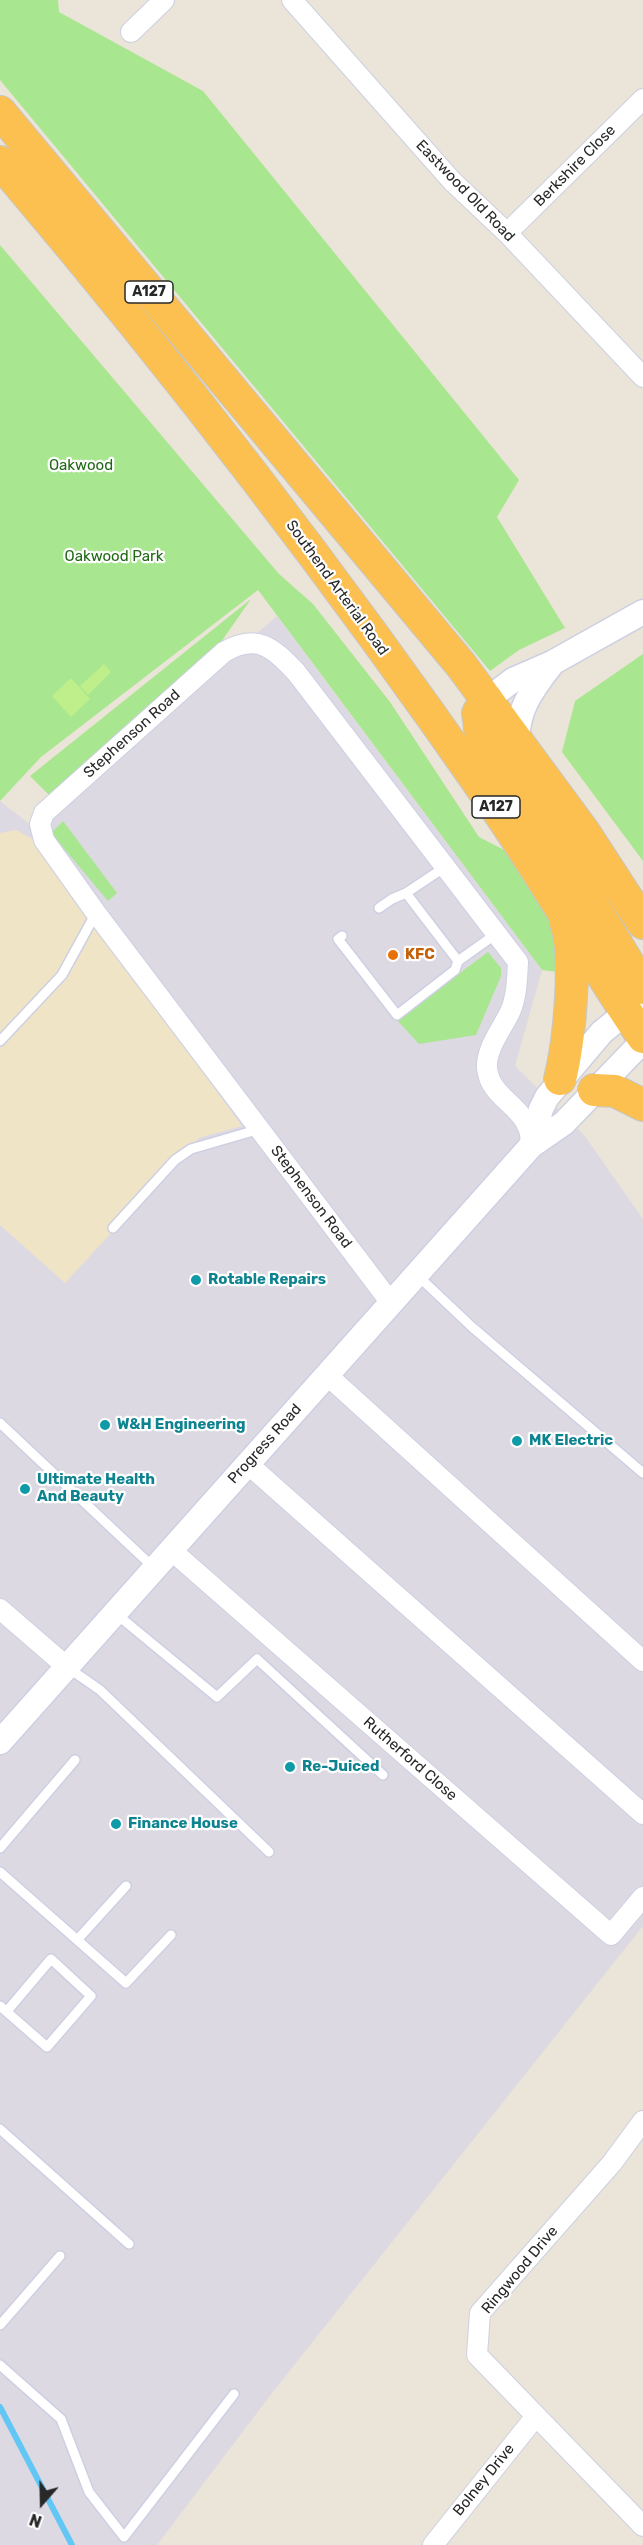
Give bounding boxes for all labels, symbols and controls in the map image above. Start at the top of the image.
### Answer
street label: Berkshire Close [530,121,620,211]
street label: Eastwood Old Road [412,136,518,246]
road number: A127 [125,281,173,303]
park label: Oakwood [49,457,113,475]
street label: Southend Arterial Road [282,517,392,659]
park label: Oakwood Park [64,548,164,566]
street label: Stephenson Road [80,686,184,782]
road number: A127 [472,796,520,818]
place label: KFC [405,946,435,964]
marker: KFC [386,948,400,962]
street label: Stephenson Road [267,1142,355,1252]
place label: Rotable Repairs [208,1271,326,1289]
marker: Rotable Repairs [189,1273,203,1287]
street label: Progress Road [224,1400,306,1488]
place label: W&H Engineering [117,1416,246,1434]
marker: W&H Engineering [98,1418,112,1432]
place label: MK Electric [529,1432,613,1450]
marker: MK Electric [510,1434,524,1448]
place label: Ultimate Health And Beauty [37,1471,155,1506]
marker: Ultimate Health And Beauty [18,1482,32,1496]
street label: Rutherford Close [359,1713,461,1805]
place label: Re-Juiced [302,1758,379,1776]
marker: Re-Juiced [283,1760,297,1774]
place label: Finance House [128,1815,238,1833]
marker: Finance House [109,1817,123,1831]
street label: Ringwood Drive [478,2222,562,2318]
street label: Bolney Drive [449,2440,519,2520]
north arrow [12,2473,72,2533]
text: N [27,2509,44,2531]

